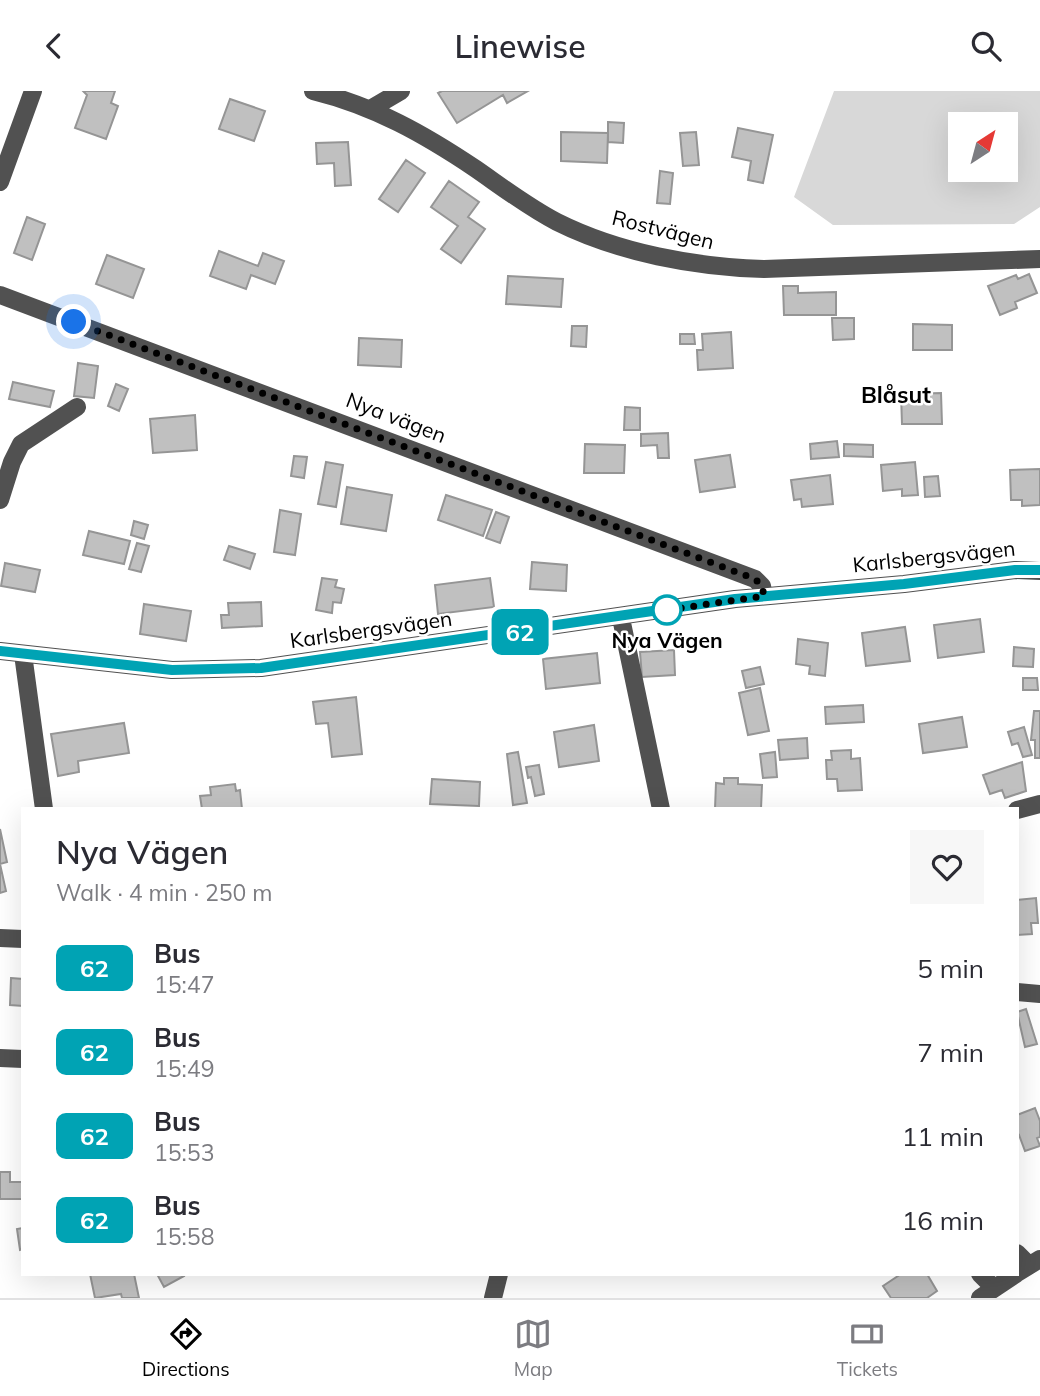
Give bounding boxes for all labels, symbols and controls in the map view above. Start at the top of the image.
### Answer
text: Linewise [454,26,586,66]
icon: back [35,27,73,65]
icon: search [967,27,1005,65]
north arrow [948,112,1018,182]
map controls [948,112,1018,182]
street label: Rostvägen [610,204,717,254]
your location [56,304,91,339]
district label: Blåsut [861,380,931,409]
street label: Nya vägen [343,386,450,448]
street label: Karlsbergsvägen [851,535,1017,577]
marker: Nya Vägen [652,595,682,625]
street label: Karlsbergsvägen [288,605,454,653]
line badge: 62 [489,609,552,655]
text: 62 [506,617,534,647]
place label: Nya Vägen [611,627,723,653]
button: heart [910,830,984,904]
text: Nya Vägen [56,831,228,872]
text: Walk · 4 min · 250 m [56,878,273,907]
text: Bus [154,937,200,970]
text: 5 min [917,952,984,985]
text: 62 [80,953,109,983]
text: 15:47 [154,970,214,999]
text: Bus [154,1021,200,1054]
text: 7 min [917,1036,984,1069]
text: 62 [80,1037,109,1067]
text: 15:49 [154,1054,214,1083]
text: Bus [154,1105,200,1138]
text: 11 min [902,1120,984,1153]
text: 62 [80,1121,109,1151]
text: 15:53 [154,1138,214,1167]
text: Bus [154,1189,200,1222]
text: 16 min [902,1204,984,1237]
text: 62 [80,1205,109,1235]
text: 15:58 [154,1222,214,1251]
tab: Directions [142,1315,230,1381]
tab: Map [514,1315,553,1381]
tab: Tickets [837,1315,898,1381]

